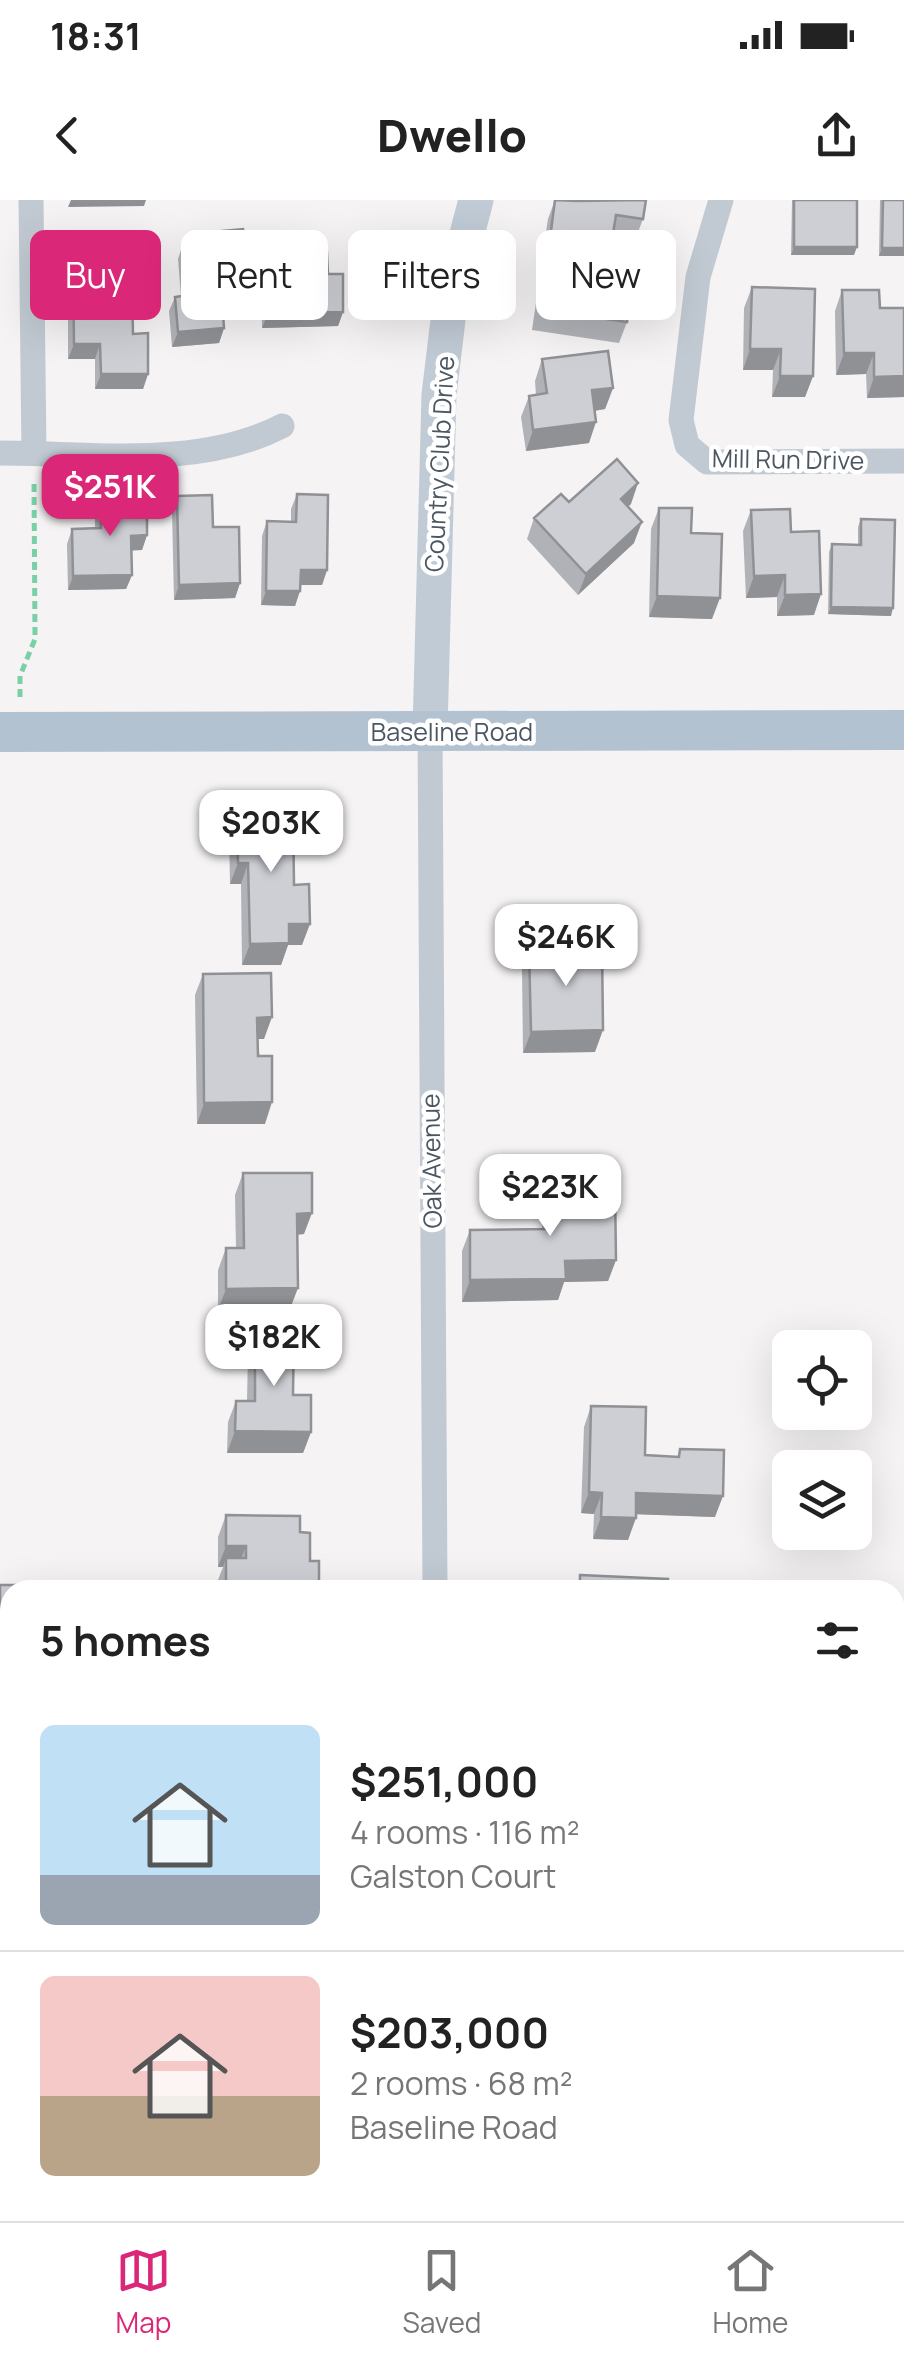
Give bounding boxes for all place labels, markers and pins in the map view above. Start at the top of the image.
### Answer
pin: $251K [40,454,180,539]
pin: $203K [201,790,341,875]
pin: $246K [496,904,636,989]
pin: $223K [480,1154,620,1239]
pin: $182K [204,1304,344,1389]

